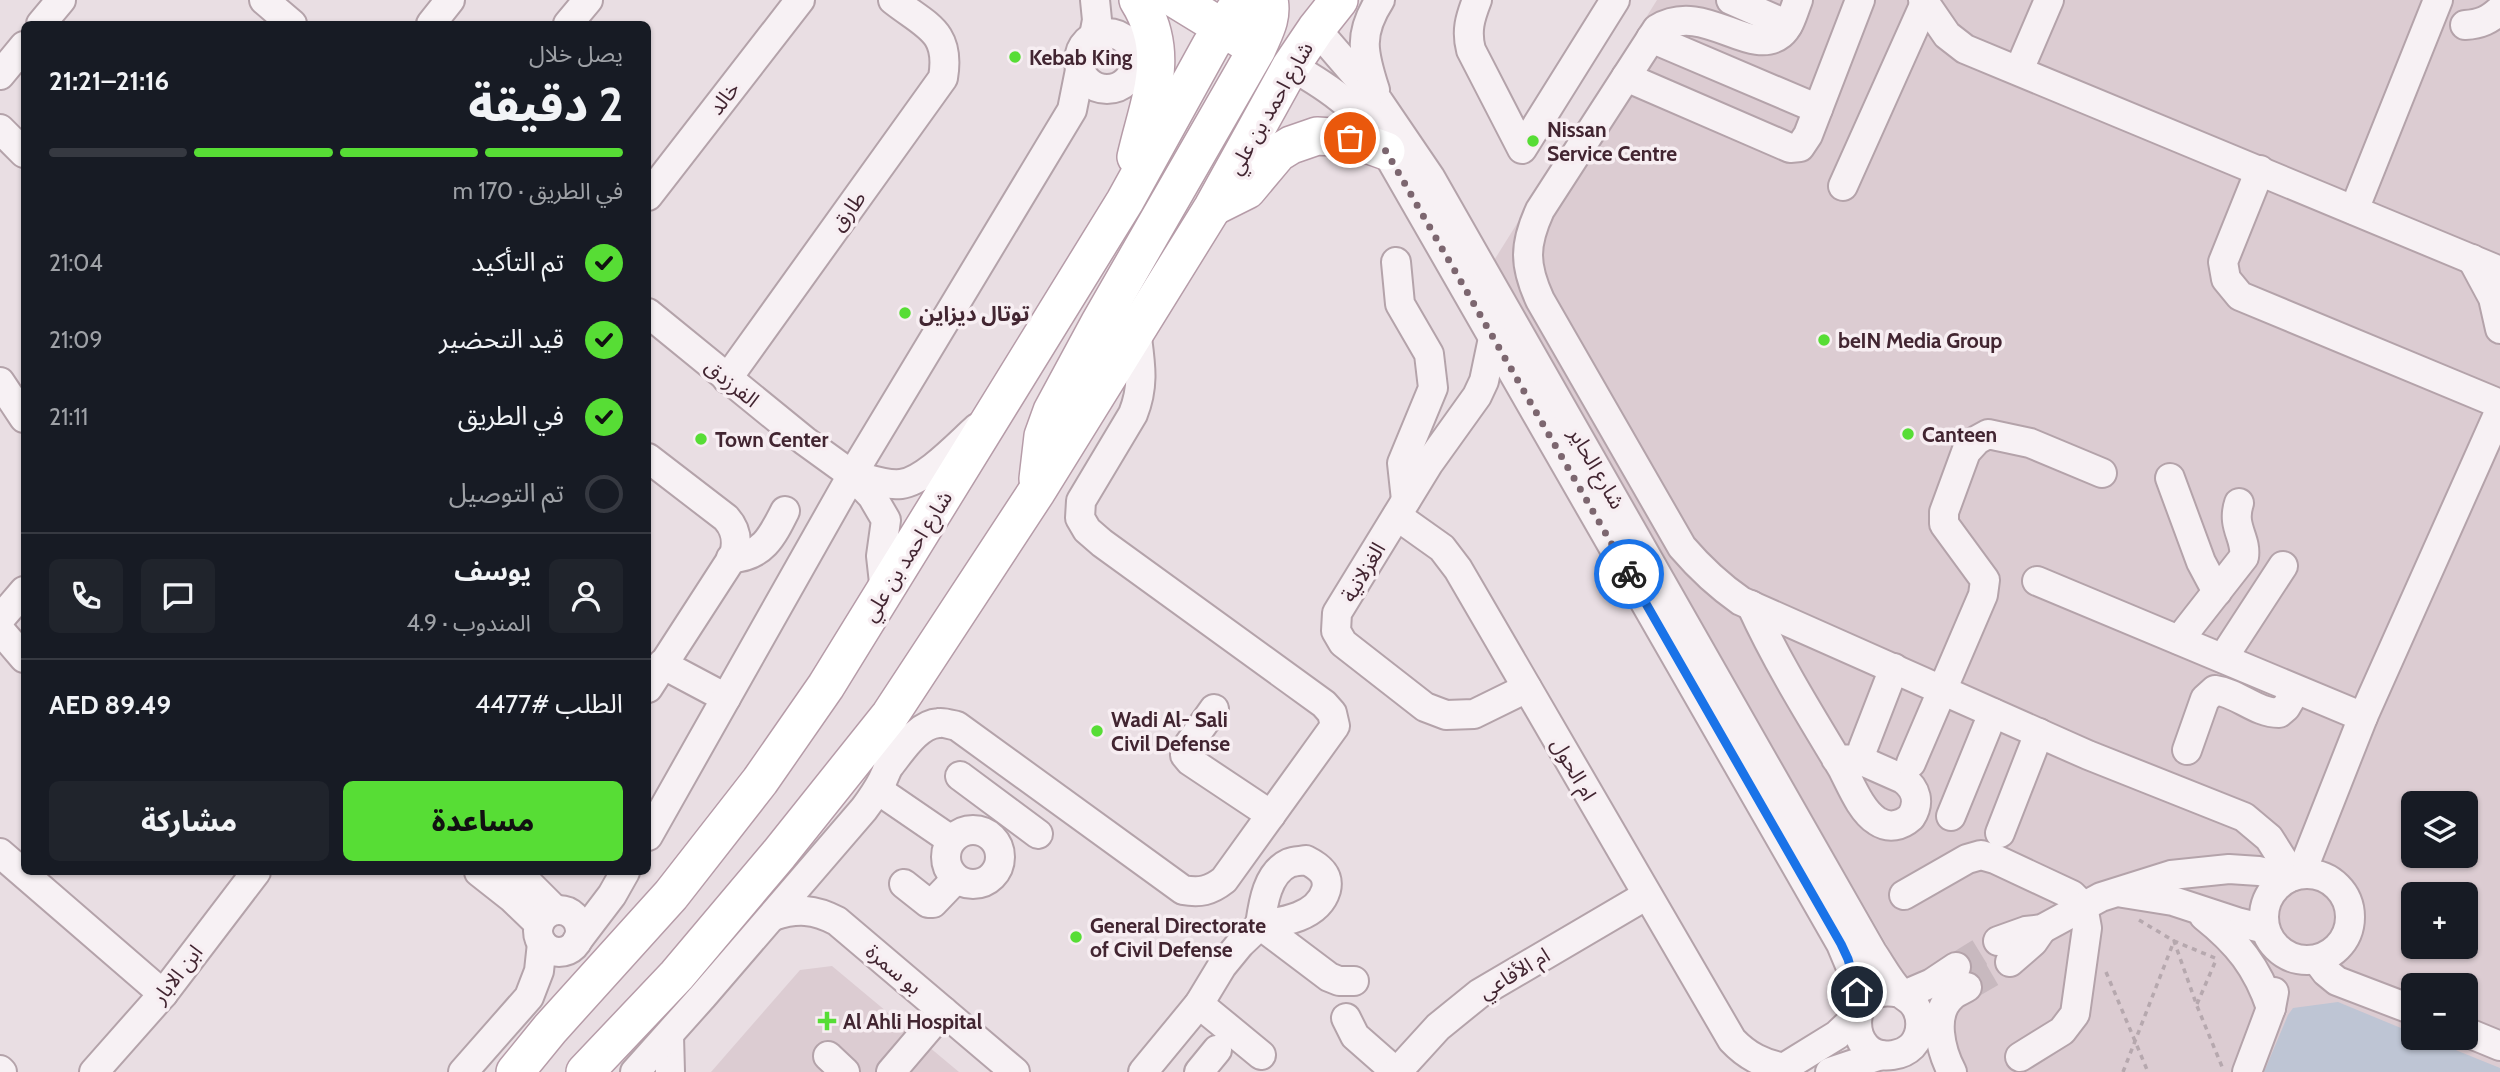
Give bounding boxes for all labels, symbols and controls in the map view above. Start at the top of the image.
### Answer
street label: شارع احمد بن علي [1222,37,1321,181]
text: يصل خلال [529,40,623,68]
place label: Kebab King [1029,45,1133,70]
marker: Kebab King [1007,49,1023,65]
text: 21:16–21:21 [49,65,169,97]
street label: خالد [703,76,745,120]
text: 2 دقيقة [468,77,623,133]
pin [1320,108,1380,168]
place label: Nissan Service Centre [1547,117,1677,166]
icon: bag [1331,119,1369,157]
marker: Nissan Service Centre [1525,133,1541,149]
text: في الطريق · 170 m [453,177,623,205]
street label: طارق [825,186,871,236]
icon: check [585,244,623,282]
text: تم التأكيد [471,246,564,278]
text: 21:04 [49,249,103,277]
place label: توتال ديزاين [919,301,1030,326]
marker: توتال ديزاين [897,305,913,321]
icon: check [585,321,623,359]
text: قيد التحضير [439,323,564,355]
text: 21:09 [49,326,102,354]
place label: beIN Media Group [1838,328,2002,353]
marker: beIN Media Group [1816,332,1832,348]
street label: الفرزدق [700,354,764,412]
icon: check [585,398,623,436]
text: في الطريق [458,400,564,432]
text: 21:11 [49,403,88,431]
street label: شارع الحاير [1561,422,1630,515]
place label: Canteen [1922,422,1997,447]
marker: Canteen [1900,426,1916,442]
place label: Town Center [715,427,828,452]
marker: Town Center [693,431,709,447]
text: تم التوصيل [449,477,564,509]
street label: شارع احمد بن علي [857,486,960,628]
street label: الغزلانية [1336,538,1390,606]
courier [1594,539,1664,609]
text: يوسف [454,555,531,587]
icon: bike [1610,555,1648,593]
button: phone [49,559,123,633]
button: chat [141,559,215,633]
button: person [549,559,623,633]
text: المندوب · 4.9 [406,609,531,637]
text: الطلب #4477 [475,688,623,720]
text: AED 89.49 [49,689,171,721]
place label: Wadi Al- Sali Civil Defense [1111,707,1230,756]
marker: Wadi Al- Sali Civil Defense [1089,723,1105,739]
street label: ام الحول [1543,733,1602,807]
button: مشاركة [49,781,329,861]
button: مساعدة [343,781,623,861]
map controls [2401,791,2478,1050]
button: layers [2401,791,2478,868]
button: + [2401,882,2478,959]
place label: General Directorate of Civil Defense [1090,913,1266,962]
marker: General Directorate of Civil Defense [1068,929,1084,945]
street label: بو سمرة [861,939,927,999]
street label: ابن الابار [146,940,208,1009]
street label: ام الأفاعي [1474,942,1556,1007]
pin [1827,962,1887,1022]
icon: home [1838,973,1876,1011]
button: − [2401,973,2478,1050]
place label: Al Ahli Hospital [843,1009,983,1034]
marker: Al Ahli Hospital [817,1011,837,1031]

